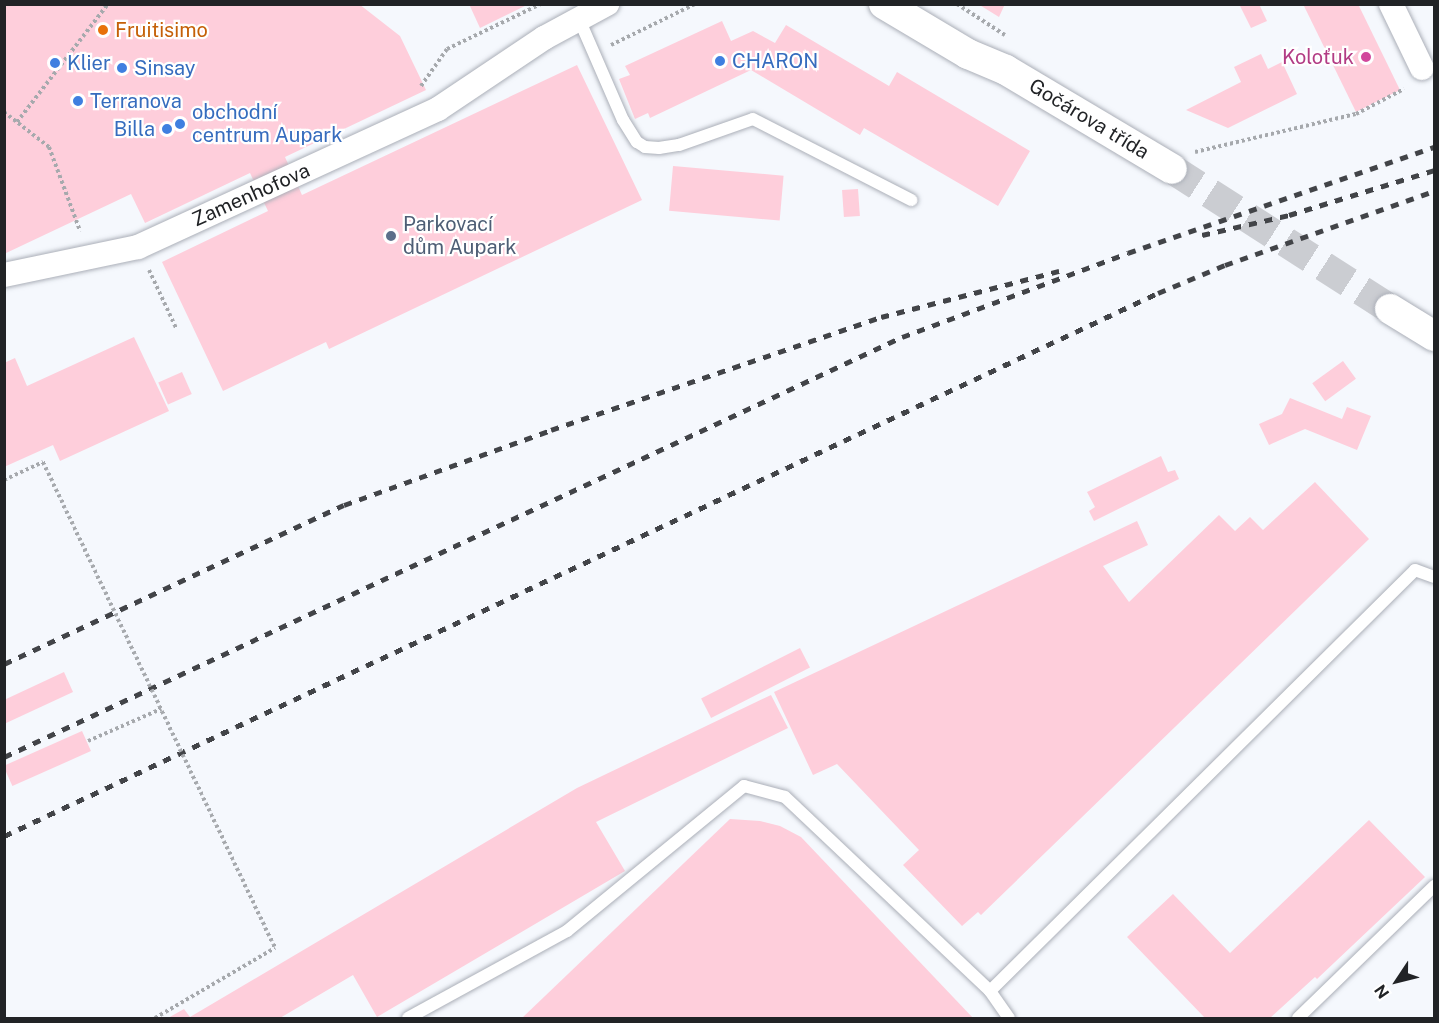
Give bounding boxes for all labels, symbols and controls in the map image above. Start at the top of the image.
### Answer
place label: Fruitisimo [115,18,208,42]
marker: Fruitisimo [96,23,110,37]
place label: Koloťuk [1282,45,1354,69]
place label: CHARON [732,49,818,73]
marker: Koloťuk [1359,50,1373,64]
place label: Klier [67,51,111,75]
marker: CHARON [713,54,727,68]
marker: Klier [48,56,62,70]
place label: Sinsay [134,56,196,80]
marker: Sinsay [115,61,129,75]
street label: Gočárova třída [1025,74,1153,164]
place label: Terranova [90,89,182,113]
marker: Terranova [71,94,85,108]
place label: obchodní centrum Aupark [192,100,342,147]
place label: Billa [114,117,155,141]
marker: obchodní centrum Aupark [173,117,187,131]
marker: Billa [160,122,174,136]
street label: Zamenhofova [188,158,314,232]
place label: Parkovací dům Aupark [403,213,516,260]
marker: Parkovací dům Aupark [384,229,398,243]
north arrow [1367,951,1427,1011]
text: N [1370,981,1393,1002]

